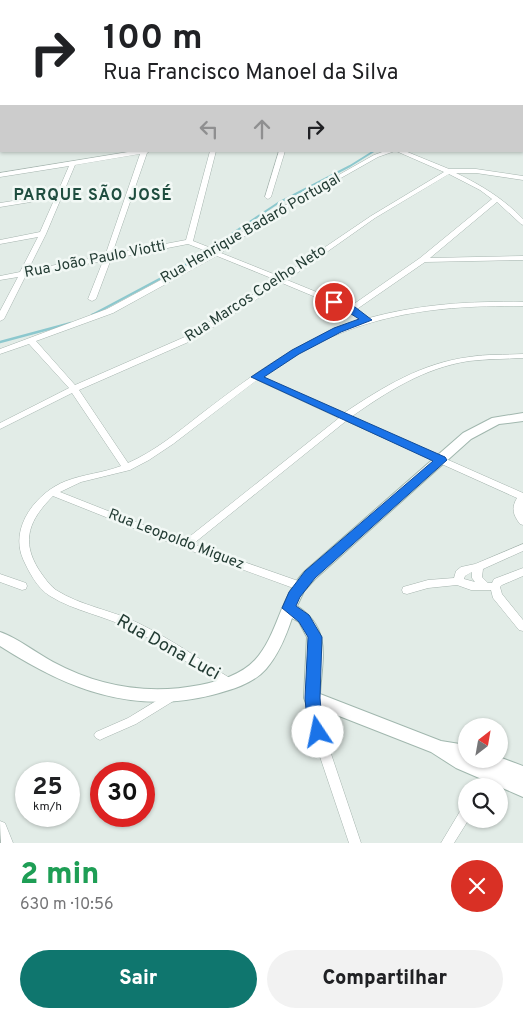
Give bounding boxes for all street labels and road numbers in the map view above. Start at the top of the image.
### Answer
street label: Rua Henrique Badaró Portugal [158,170,344,288]
street label: Rua João Paulo Viotti [23,237,167,283]
street label: Rua Marcos Coelho Neto [182,241,330,347]
street label: Rua Leopoldo Miguez [105,505,247,575]
street label: Rua Dona Luci [112,610,224,686]

